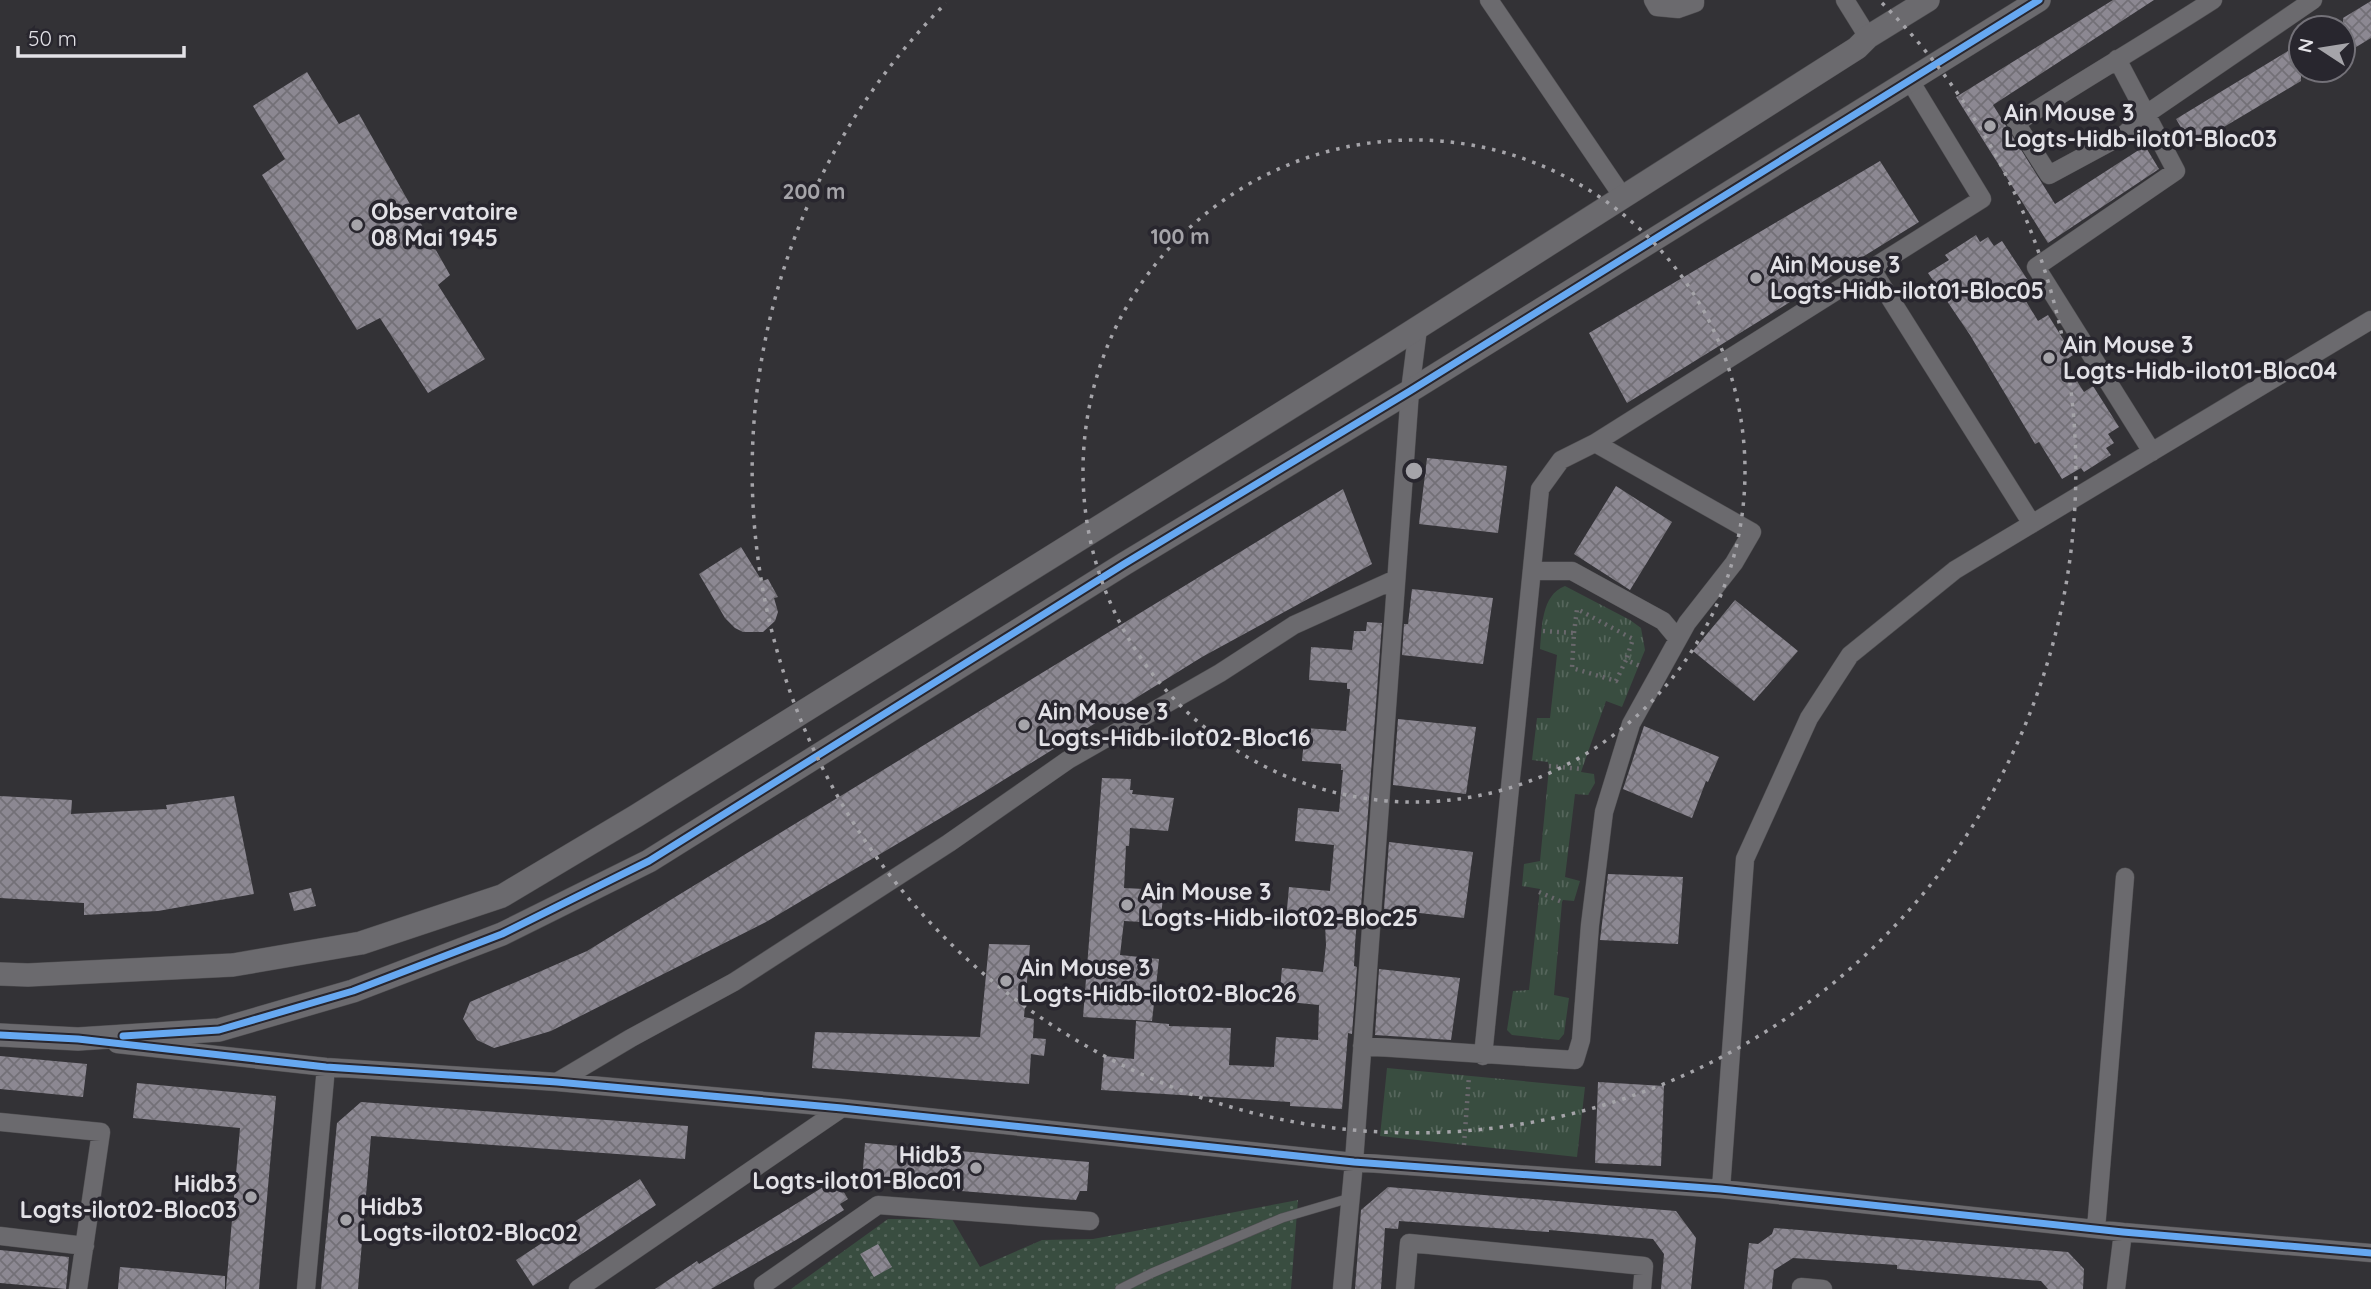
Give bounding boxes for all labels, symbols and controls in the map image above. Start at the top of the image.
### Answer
scale bar [18,14,184,58]
north arrow [2287,14,2357,84]
text: 50 m [28,25,77,51]
text: N [2292,36,2319,55]
place label: Ain Mouse 3 Logts-Hidb-ilot01-Bloc03 [2004,98,2277,153]
marker: Ain Mouse 3 Logts-Hidb-ilot01-Bloc03 [1982,118,1998,134]
text: 200 m [783,178,845,204]
place label: Observatoire 08 Mai 1945 [371,197,518,252]
marker: Observatoire 08 Mai 1945 [349,217,365,233]
text: 100 m [1150,223,1210,249]
place label: Ain Mouse 3 Logts-Hidb-ilot01-Bloc05 [1770,250,2044,305]
marker: Ain Mouse 3 Logts-Hidb-ilot01-Bloc05 [1748,270,1764,286]
place label: Ain Mouse 3 Logts-Hidb-ilot01-Bloc04 [2063,330,2337,385]
marker: Ain Mouse 3 Logts-Hidb-ilot01-Bloc04 [2041,350,2057,366]
centre of rings [1402,459,1426,483]
place label: Ain Mouse 3 Logts-Hidb-ilot02-Bloc16 [1038,697,1310,752]
marker: Ain Mouse 3 Logts-Hidb-ilot02-Bloc16 [1016,717,1032,733]
place label: Ain Mouse 3 Logts-Hidb-ilot02-Bloc25 [1141,877,1418,932]
marker: Ain Mouse 3 Logts-Hidb-ilot02-Bloc25 [1119,897,1135,913]
place label: Ain Mouse 3 Logts-Hidb-ilot02-Bloc26 [1020,953,1297,1008]
marker: Ain Mouse 3 Logts-Hidb-ilot02-Bloc26 [998,973,1014,989]
place label: Hidb3 Logts-ilot01-Bloc01 [752,1140,962,1195]
marker: Hidb3 Logts-ilot01-Bloc01 [968,1160,984,1176]
place label: Hidb3 Logts-ilot02-Bloc03 [20,1169,237,1224]
marker: Hidb3 Logts-ilot02-Bloc03 [243,1189,259,1205]
place label: Hidb3 Logts-ilot02-Bloc02 [360,1192,578,1247]
marker: Hidb3 Logts-ilot02-Bloc02 [338,1212,354,1228]

